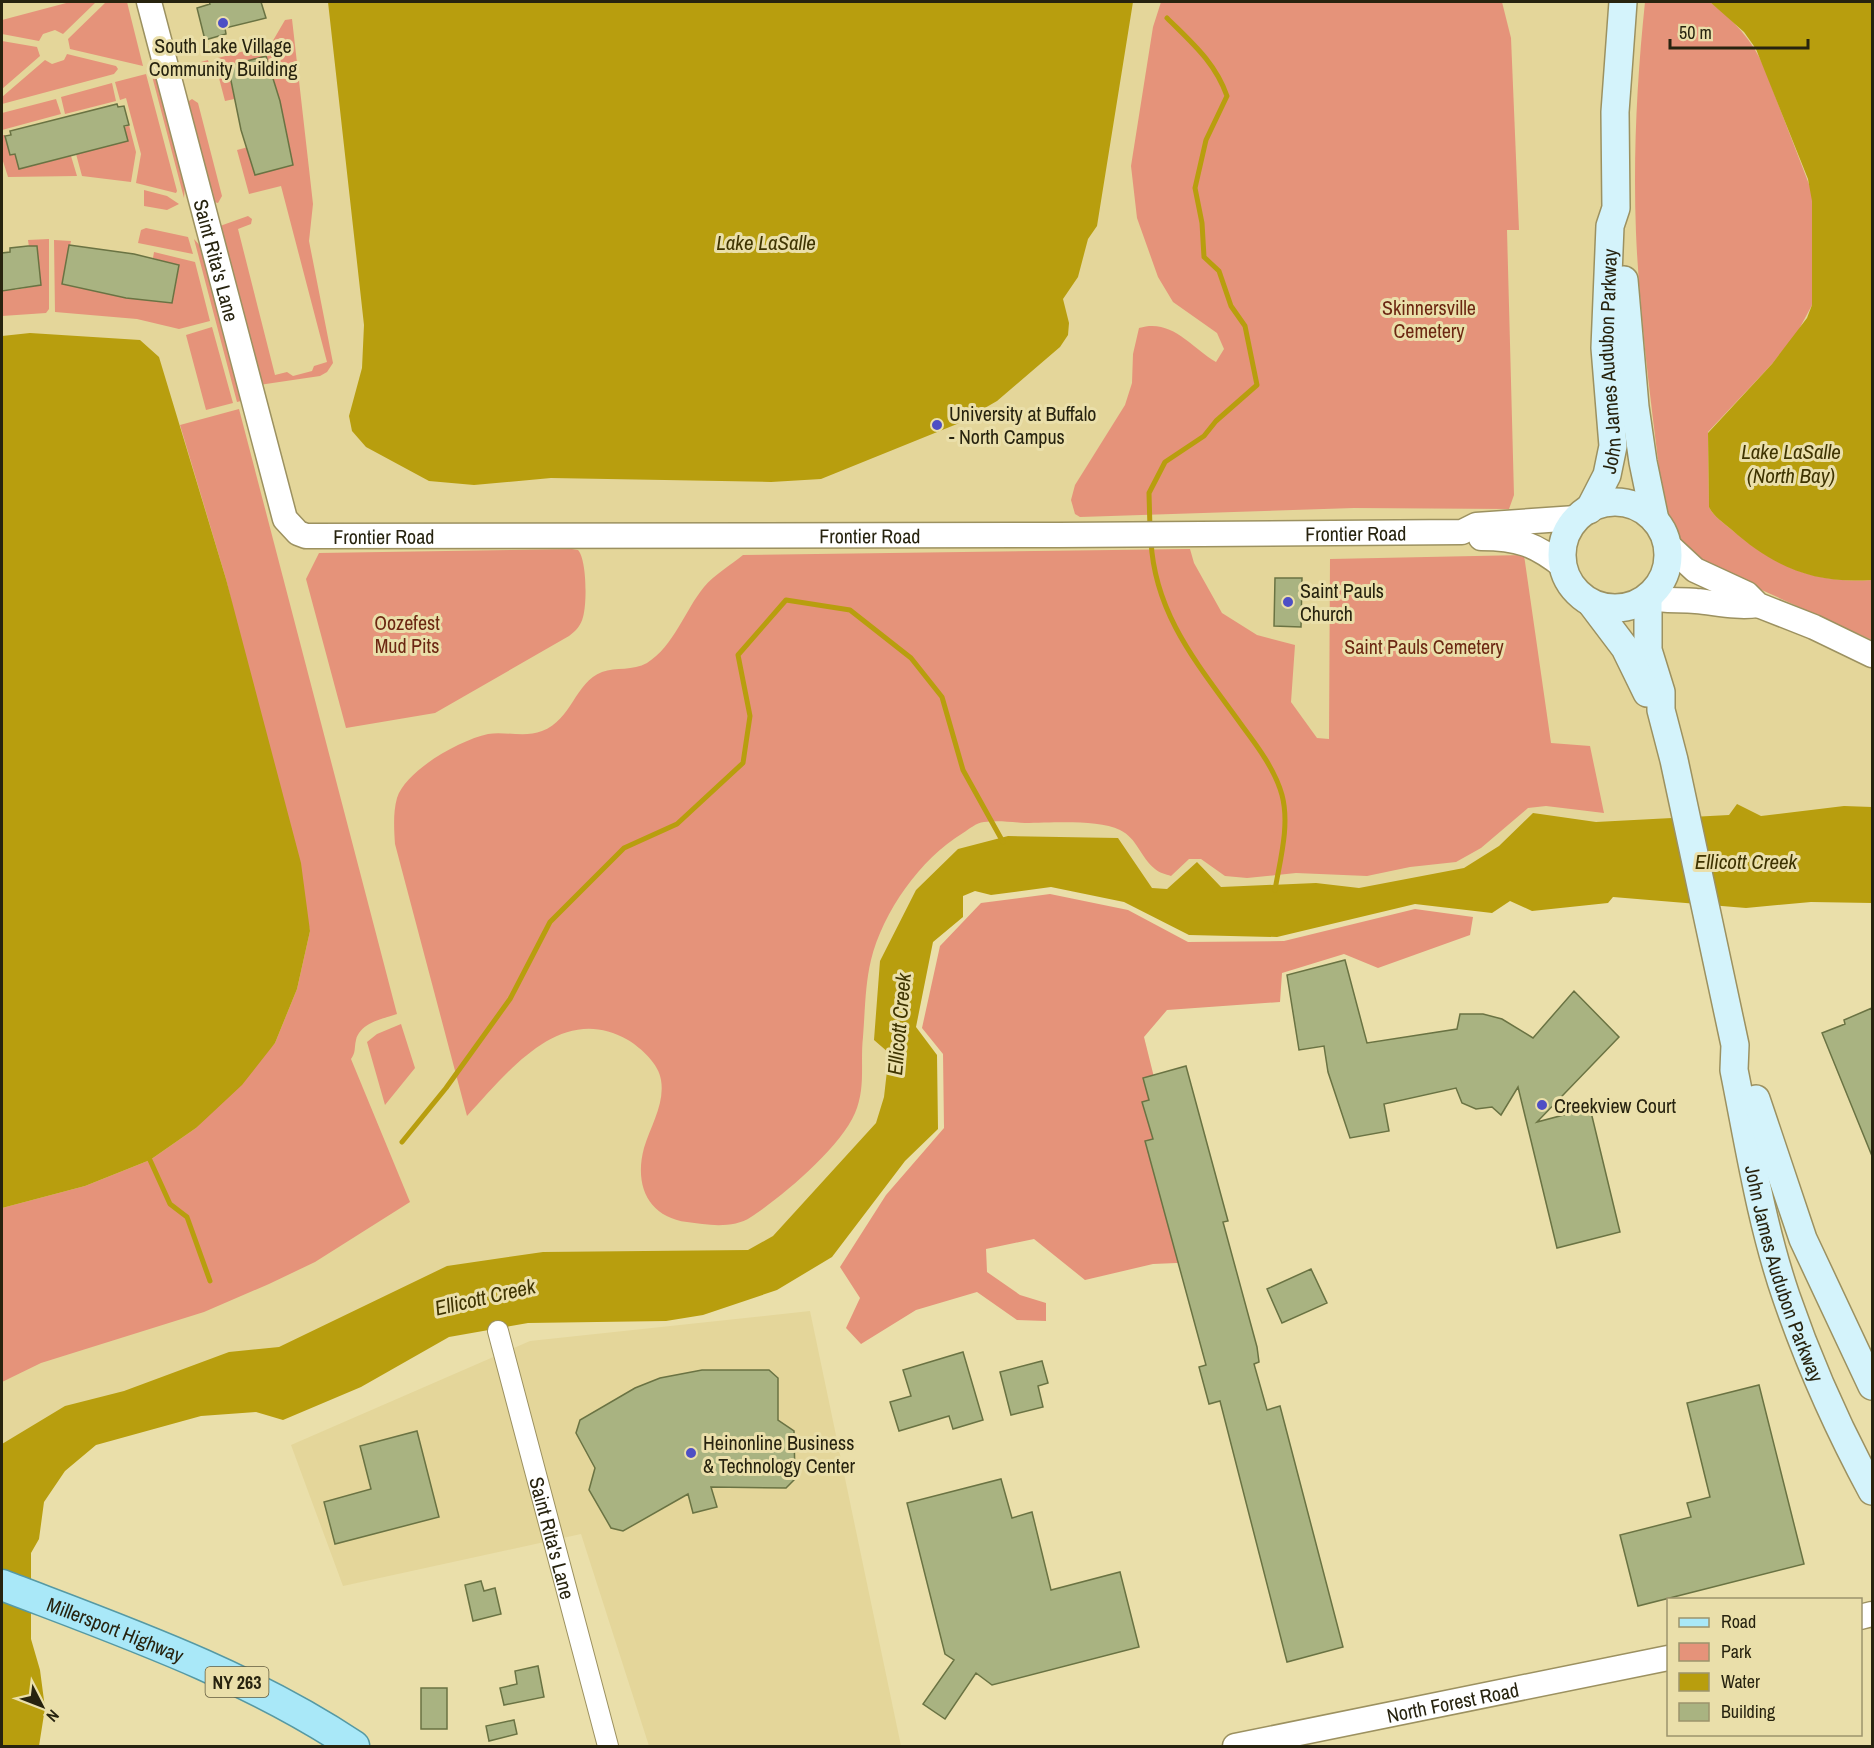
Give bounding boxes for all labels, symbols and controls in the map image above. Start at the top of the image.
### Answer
scale bar [1670,12,1808,50]
marker: South Lake Village Community Building [216,16,230,30]
text: 50 m [1679,20,1712,45]
place label: South Lake Village Community Building [149,32,297,82]
street label: Saint Rita's Lane [188,196,246,324]
water label: Lake LaSalle [716,228,816,257]
street label: John James Audubon Parkway [1591,247,1627,476]
park label: Skinnersville Cemetery [1382,294,1476,344]
place label: University at Buffalo - North Campus [949,400,1096,450]
marker: University at Buffalo - North Campus [930,418,944,432]
water label: Lake LaSalle (North Bay) [1741,437,1841,490]
street label: Frontier Road [1305,519,1406,547]
street label: Frontier Road [333,522,434,549]
street label: Frontier Road [819,522,920,549]
place label: Saint Pauls Church [1300,577,1384,627]
marker: Saint Pauls Church [1281,595,1295,609]
park label: Oozefest Mud Pits [374,609,440,659]
park label: Saint Pauls Cemetery [1344,633,1505,660]
water label: Ellicott Creek [1695,847,1799,876]
water label: Ellicott Creek [880,970,918,1076]
place label: Creekview Court [1554,1092,1677,1119]
marker: Creekview Court [1535,1098,1549,1112]
street label: John James Audubon Parkway [1739,1163,1831,1386]
water label: Ellicott Creek [432,1271,539,1323]
place label: Heinonline Business & Technology Center [703,1429,855,1479]
marker: Heinonline Business & Technology Center [684,1446,698,1460]
street label: Saint Rita's Lane [524,1474,582,1602]
street label: Millersport Highway [43,1590,189,1669]
legend [1667,1598,1862,1736]
text: Road [1721,1609,1756,1634]
text: Park [1721,1639,1752,1664]
road number: NY 263 [206,1667,268,1697]
text: Water [1721,1669,1760,1694]
street label: North Forest Road [1384,1675,1521,1728]
north arrow [12,1676,72,1736]
text: Building [1721,1699,1776,1724]
text: N [42,1705,64,1727]

